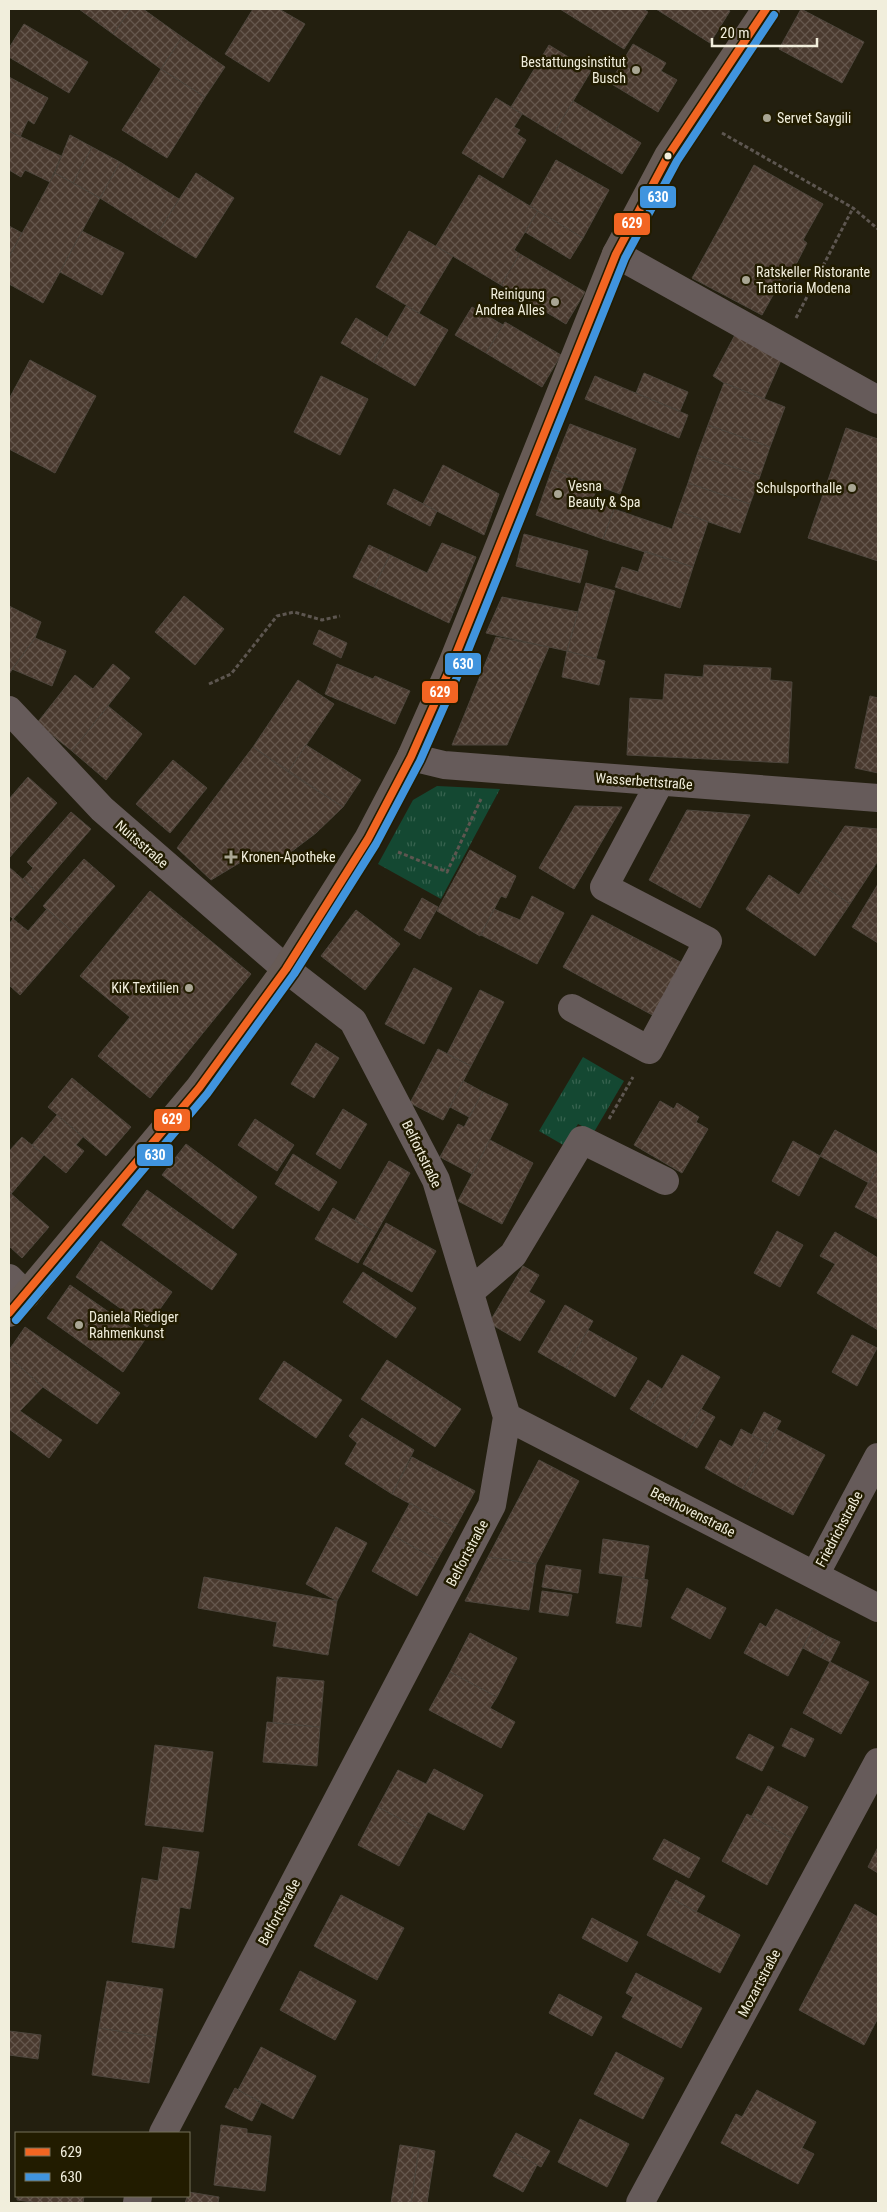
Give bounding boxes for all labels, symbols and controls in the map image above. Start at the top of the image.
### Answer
scale bar [712,15,817,47]
text: 20 m [720,24,750,42]
place label: Bestattungsinstitut Busch [521,54,626,86]
marker: Bestattungsinstitut Busch [630,64,642,76]
place label: Servet Saygili [777,110,851,126]
marker: Servet Saygili [761,112,773,124]
unlabelled marker [663,151,673,161]
line badge: 630 [639,185,677,209]
text: 630 [647,189,669,205]
line badge: 629 [613,212,651,236]
text: 629 [621,215,643,231]
place label: Ratskeller Ristorante Trattoria Modena [756,264,871,296]
marker: Ratskeller Ristorante Trattoria Modena [740,274,752,286]
place label: Reinigung Andrea Alles [475,286,545,318]
marker: Reinigung Andrea Alles [549,296,561,308]
place label: Vesna Beauty & Spa [568,478,641,510]
place label: Schulsporthalle [756,480,842,496]
marker: Schulsporthalle [846,482,858,494]
marker: Vesna Beauty & Spa [552,488,564,500]
line badge: 630 [444,652,482,676]
text: 630 [452,656,474,672]
line badge: 629 [421,680,459,704]
text: 629 [429,684,451,700]
street label: Wasserbettstraße [595,770,694,792]
street label: Nuitsstraße [112,817,172,871]
place label: Kronen-Apotheke [241,849,336,865]
marker: Kronen-Apotheke [225,851,237,863]
place label: KiK Textilien [111,980,179,996]
marker: KiK Textilien [183,982,195,994]
line badge: 629 [153,1108,191,1132]
text: 629 [161,1111,183,1127]
street label: Belfortstraße [399,1118,445,1191]
line badge: 630 [136,1143,174,1167]
text: 630 [144,1147,166,1163]
place label: Daniela Riediger Rahmenkunst [89,1309,178,1341]
marker: Daniela Riediger Rahmenkunst [73,1319,85,1331]
street label: Beethovenstraße [648,1484,738,1540]
street label: Friedrichstraße [812,1488,866,1570]
street label: Belfortstraße [443,1517,491,1589]
street label: Belfortstraße [255,1876,303,1948]
street label: Mozartstraße [735,1946,784,2020]
legend [15,2132,190,2197]
text: 629 [60,2143,82,2161]
text: 630 [60,2168,82,2186]

